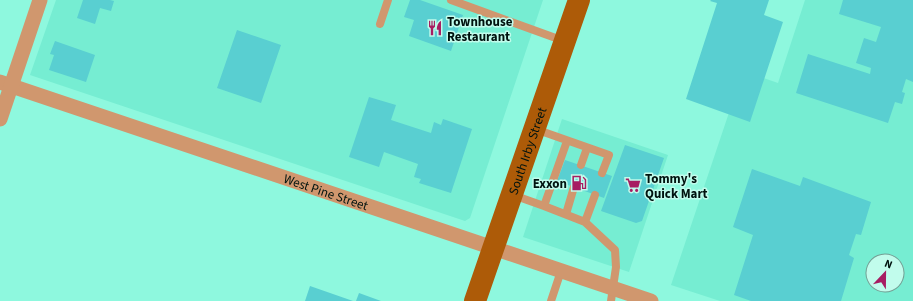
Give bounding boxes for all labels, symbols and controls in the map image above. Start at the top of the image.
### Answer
place label: Townhouse Restaurant [447,13,513,46]
restaurant icon: Townhouse Restaurant [426,19,444,37]
street label: South Irby Street [504,104,552,197]
street label: West Pine Street [281,170,371,215]
place label: Tommy's Quick Mart [645,170,708,203]
fuel station icon: Exxon [570,174,588,192]
place label: Exxon [533,175,567,193]
supermarket icon: Tommy's Quick Mart [624,176,642,194]
north arrow [865,253,905,293]
text: N [882,256,895,273]

